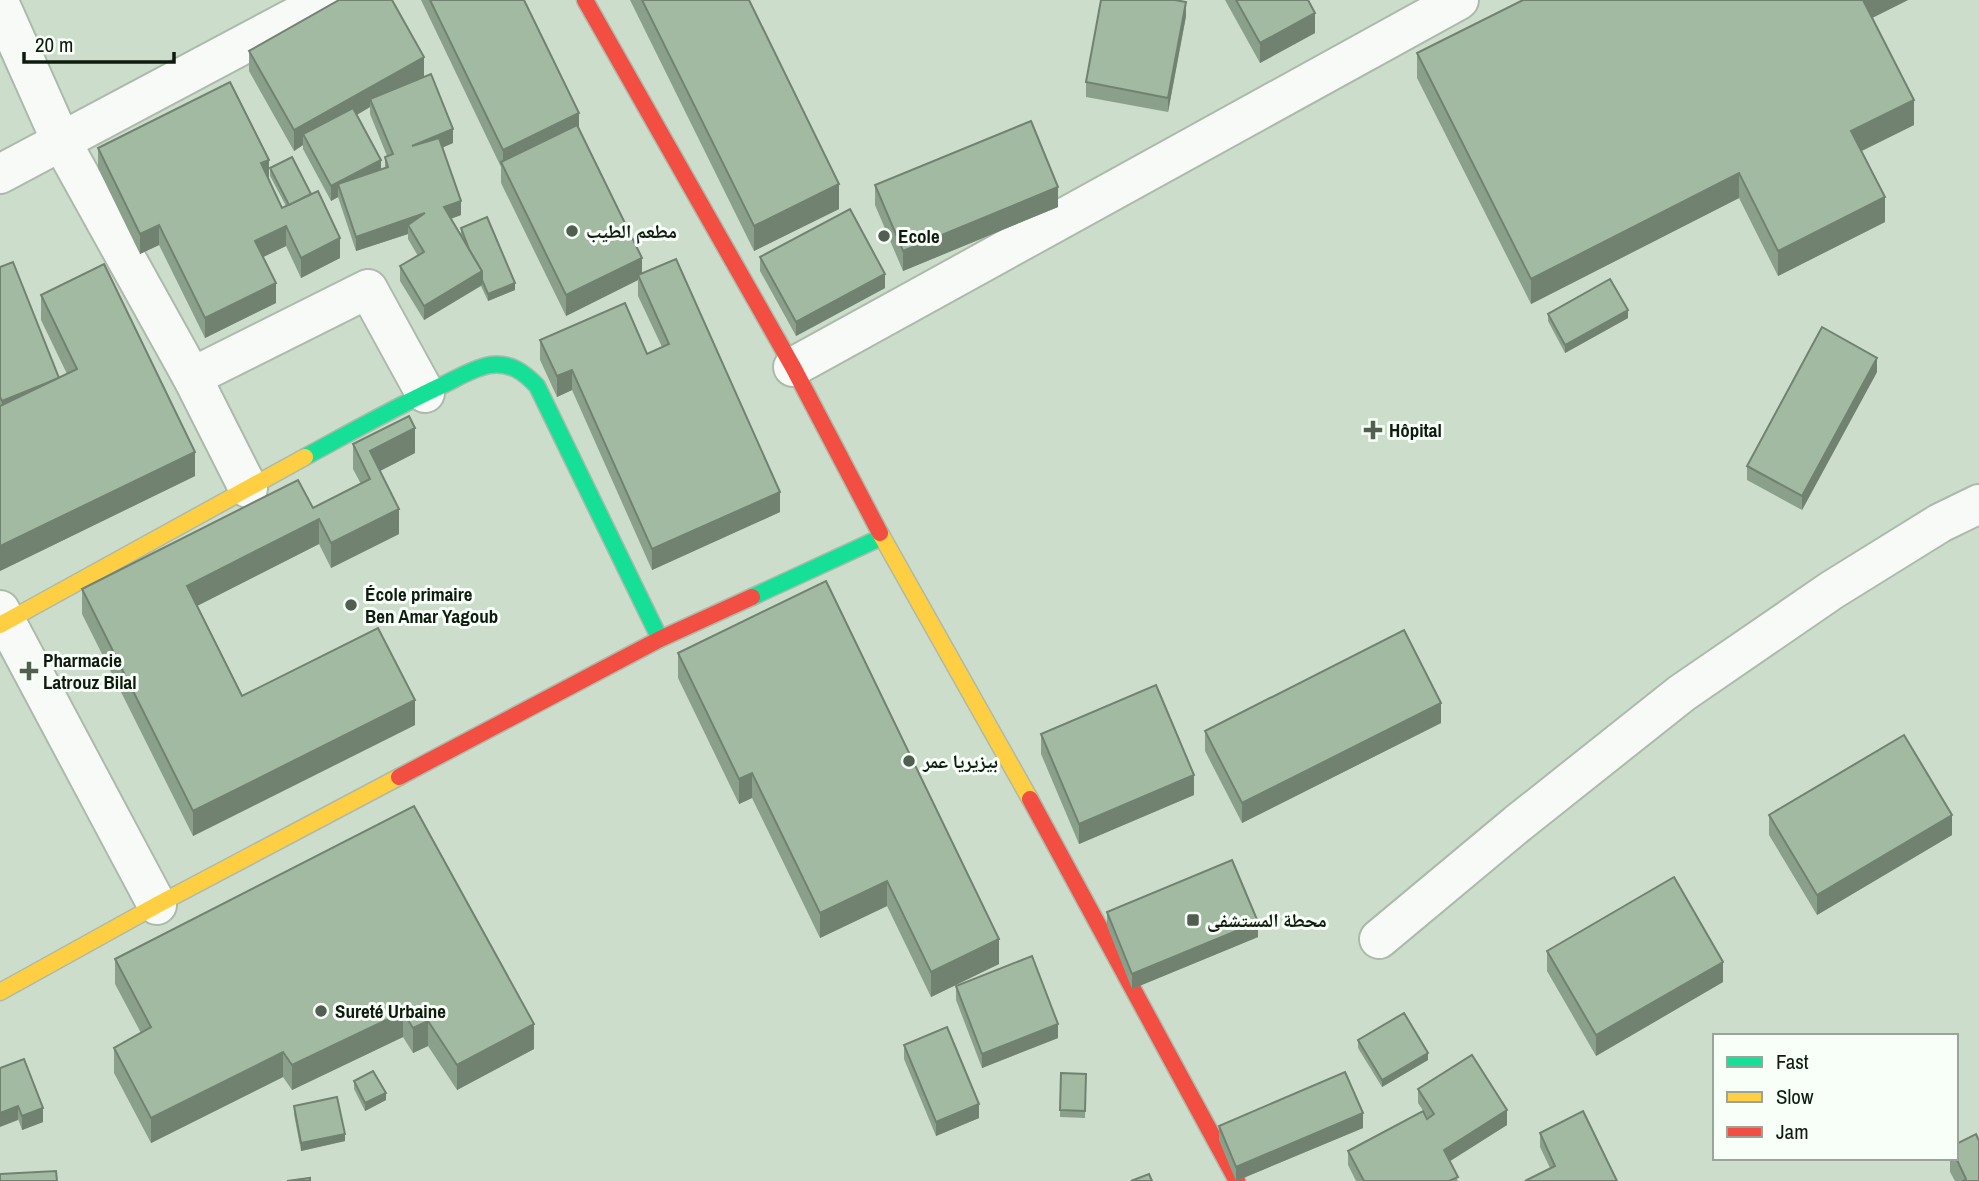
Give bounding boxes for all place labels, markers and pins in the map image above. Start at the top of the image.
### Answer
place label: مطعم الطيب [586,218,677,244]
marker: مطعم الطيب [564,223,580,239]
place label: Ecole [898,223,940,249]
marker: Ecole [876,228,892,244]
place label: Hôpital [1389,417,1442,443]
marker: Hôpital [1363,420,1383,440]
place label: École primaire Ben Amar Yagoub [365,581,498,629]
marker: École primaire Ben Amar Yagoub [343,597,359,613]
place label: Pharmacie Latrouz Bilal [43,647,137,695]
marker: Pharmacie Latrouz Bilal [21,663,37,679]
place label: بيزيريا عمر [922,748,998,774]
marker: بيزيريا عمر [901,753,917,769]
place label: محطة المستشفى [1207,907,1327,933]
marker: محطة المستشفى [1185,912,1201,928]
place label: Sureté Urbaine [335,998,446,1024]
marker: Sureté Urbaine [313,1003,329,1019]

